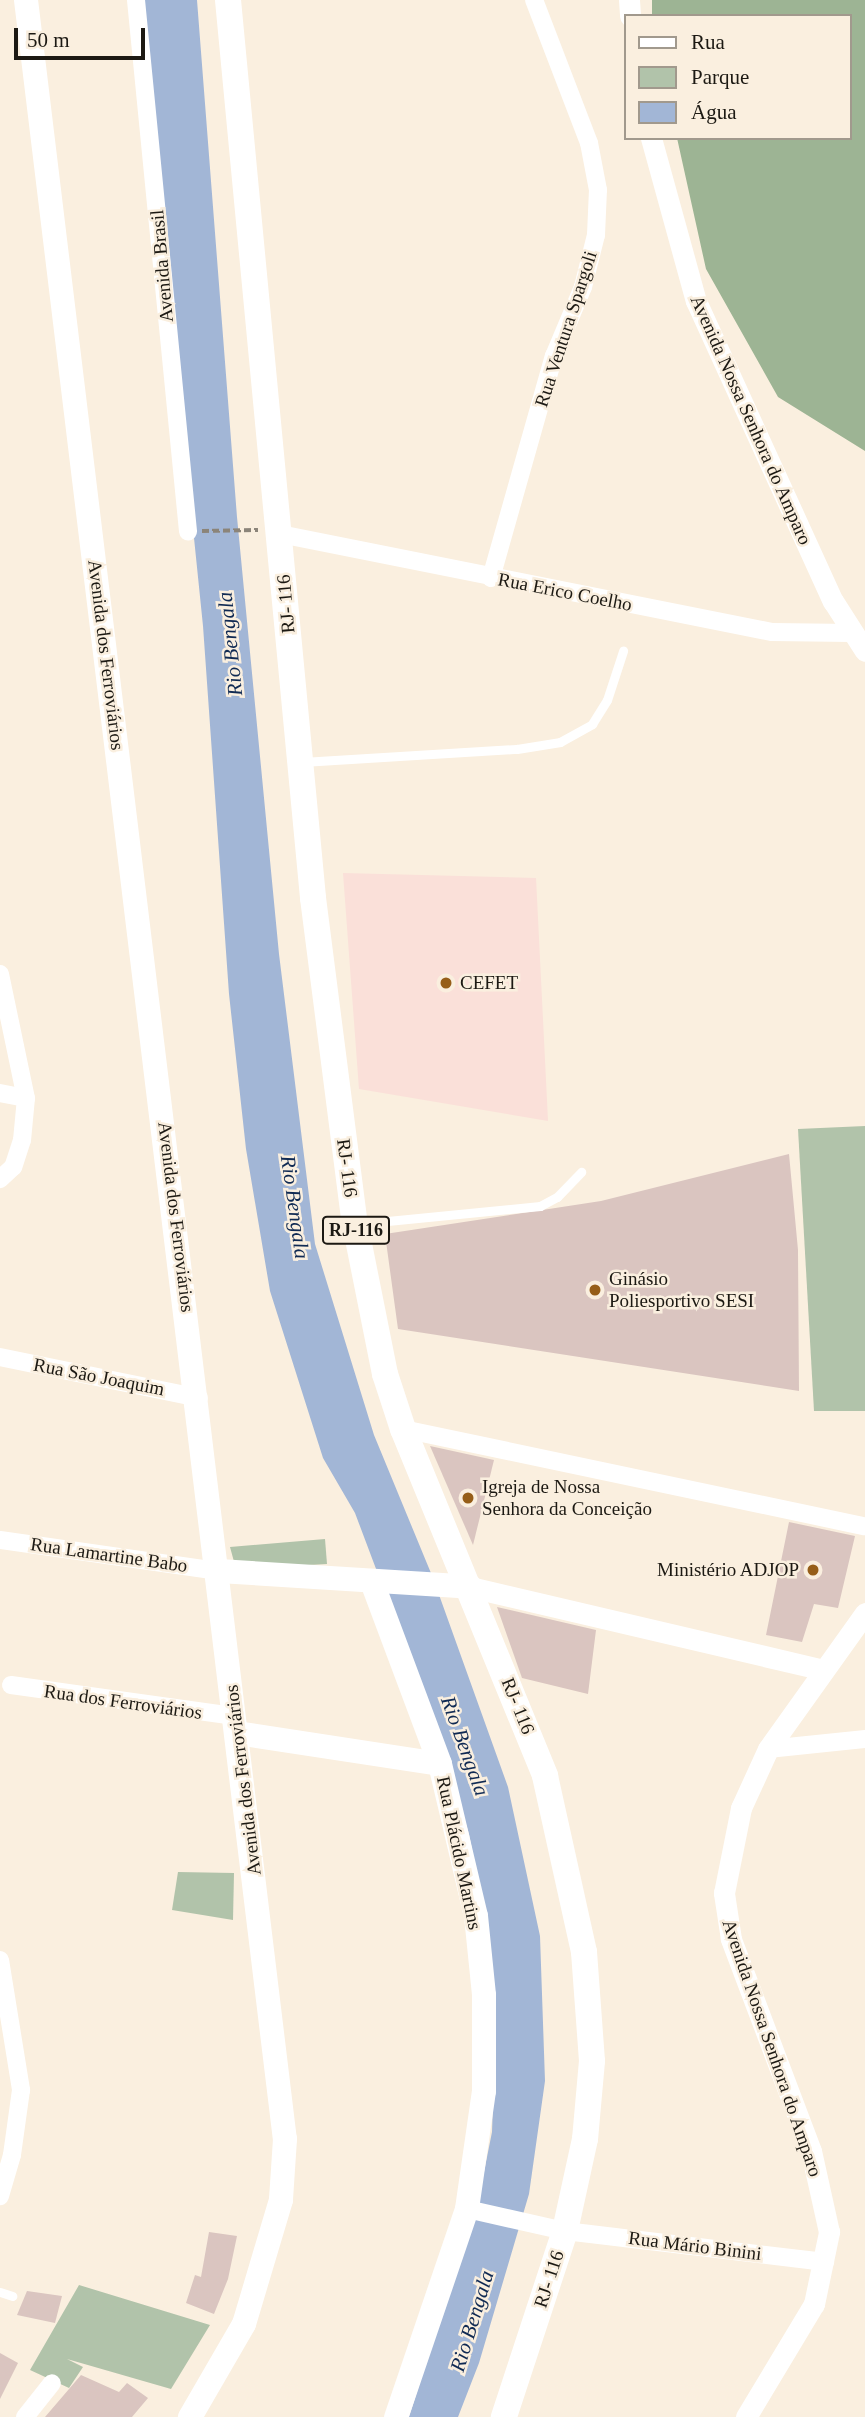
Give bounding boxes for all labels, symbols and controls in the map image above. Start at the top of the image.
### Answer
scale bar [18,14,149,58]
legend [624,14,851,140]
text: 50 m [27,28,70,52]
text: Rua [691,30,725,54]
text: Parque [691,65,749,89]
text: Água [691,100,737,124]
street label: Avenida Brasil [146,209,178,323]
street label: Rua Ventura Spargoli [530,248,602,410]
street label: Avenida Nossa Senhora do Amparo [685,291,817,549]
street label: Avenida dos Ferroviários [83,558,129,752]
street label: Rua Erico Coelho [496,568,634,616]
street label: RJ- 116 [272,574,300,634]
water label: Rio Bengala [212,591,248,697]
place label: CEFET [460,972,518,994]
marker: CEFET [438,975,454,991]
street label: Avenida dos Ferroviários [153,1120,199,1314]
street label: RJ- 116 [332,1137,362,1199]
water label: Rio Bengala [275,1154,315,1260]
road number: RJ-116 [321,1216,391,1245]
place label: Ginásio Poliesportivo SESI [609,1268,754,1312]
marker: Ginásio Poliesportivo SESI [587,1282,603,1298]
street label: Rua São Joaquim [32,1353,166,1401]
place label: Igreja de Nossa Senhora da Conceição [482,1476,652,1520]
marker: Igreja de Nossa Senhora da Conceição [460,1490,476,1506]
street label: Rua Lamartine Babo [29,1533,189,1577]
place label: Ministério ADJOP [656,1559,799,1581]
marker: Ministério ADJOP [805,1562,821,1578]
street label: RJ- 116 [496,1674,540,1738]
street label: Rua dos Ferroviários [43,1680,203,1724]
street label: Avenida dos Ferroviários [220,1683,266,1877]
water label: Rio Bengala [435,1693,495,1799]
street label: Rua Plácido Martins [432,1774,486,1932]
street label: Avenida Nossa Senhora do Amparo [717,1916,827,2180]
street label: Rua Mário Binini [627,2227,763,2265]
street label: RJ- 116 [529,2247,569,2311]
water label: Rio Bengala [445,2267,499,2375]

